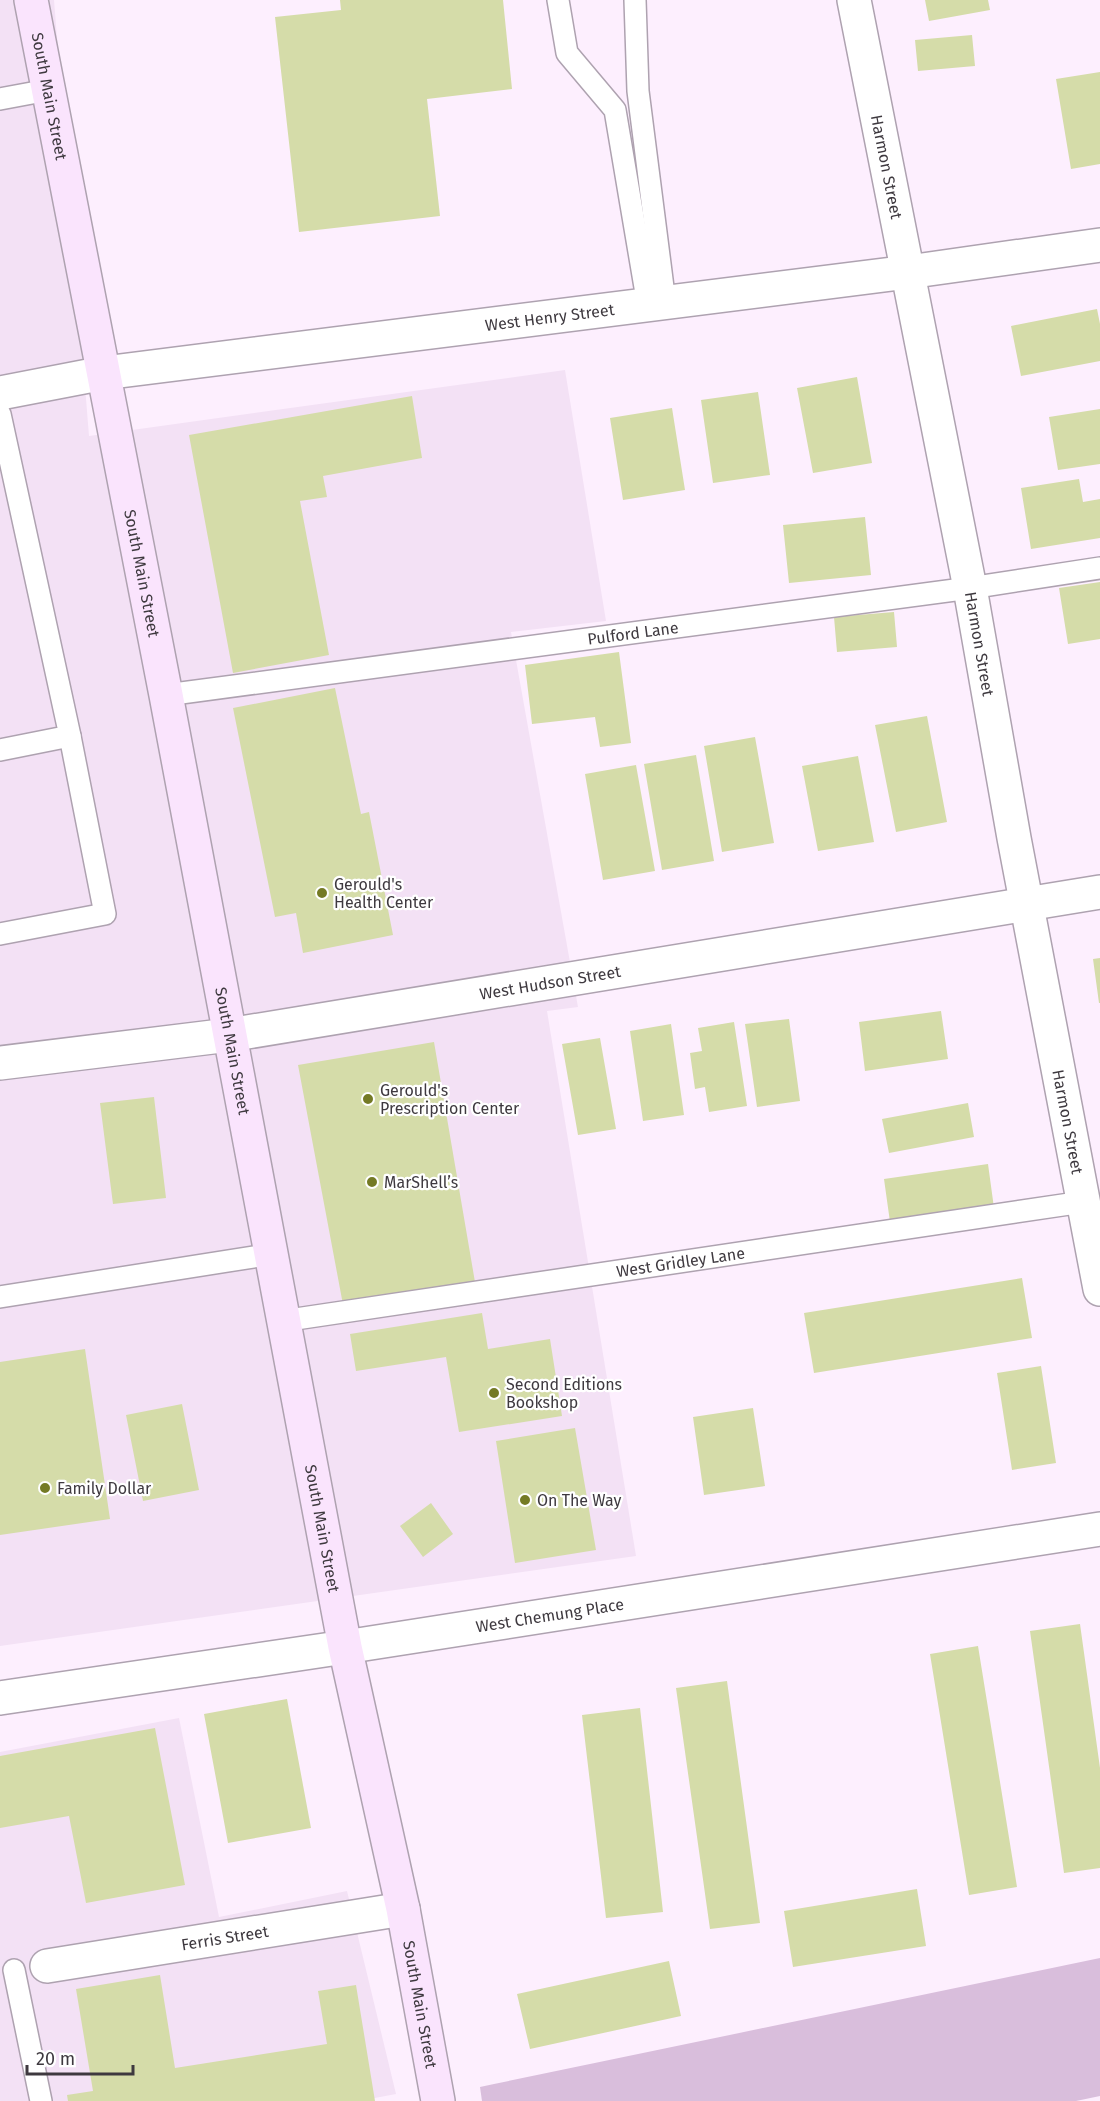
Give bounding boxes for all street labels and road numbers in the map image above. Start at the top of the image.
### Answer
street label: South Main Street [28,31,71,162]
street label: Harmon Street [867,113,906,221]
street label: West Henry Street [484,300,616,335]
street label: South Main Street [120,508,164,639]
street label: Harmon Street [961,590,998,698]
street label: Pulford Lane [586,618,680,649]
street label: West Hudson Street [478,962,622,1004]
street label: South Main Street [211,985,254,1117]
street label: Harmon Street [1048,1068,1087,1176]
street label: West Gridley Lane [615,1243,746,1281]
street label: South Main Street [301,1463,344,1594]
street label: West Chemung Place [474,1595,625,1636]
street label: Ferris Street [180,1922,270,1954]
street label: South Main Street [399,1939,441,2070]

